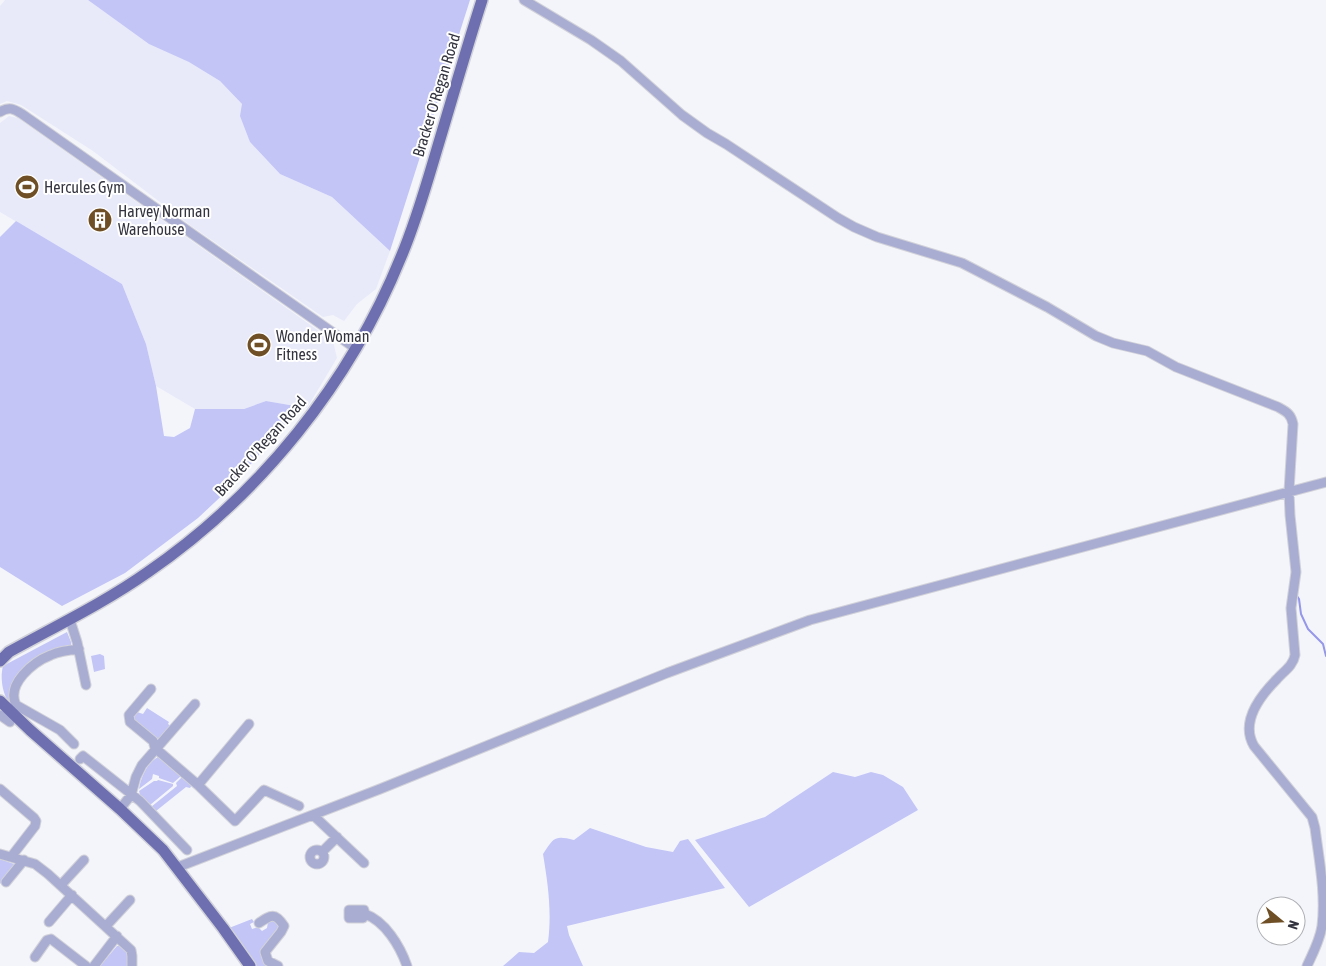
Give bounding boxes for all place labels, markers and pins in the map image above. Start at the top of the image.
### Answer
sports icon: Hercules Gym [14,174,40,200]
place label: Hercules Gym [44,178,125,197]
place label: Harvey Norman Warehouse [118,202,210,238]
building icon: Harvey Norman Warehouse [87,207,113,233]
place label: Wonder Woman Fitness [276,327,370,363]
sports icon: Wonder Woman Fitness [246,332,272,358]

